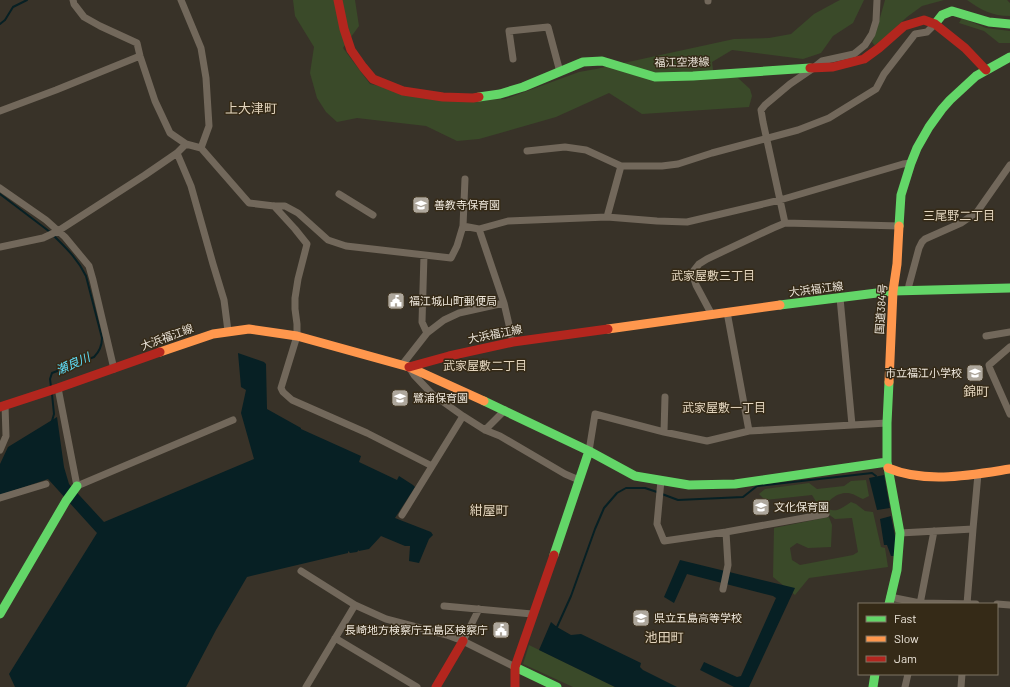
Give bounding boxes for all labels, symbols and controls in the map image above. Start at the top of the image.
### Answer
street label: 福江空港線 [654,55,710,68]
district label: 上大津町 [225,100,277,116]
school or university icon: 善教寺保育園 [411,195,431,215]
place label: 善教寺保育園 [434,198,500,211]
district label: 三尾野二丁目 [923,208,995,222]
district label: 武家屋敷三丁目 [671,268,755,282]
street label: 大浜福江線 [788,279,844,298]
street label: 国道384号 [872,283,889,335]
public building icon: 福江城山町郵便局 [386,291,406,311]
place label: 福江城山町郵便局 [409,294,497,307]
street label: 大浜福江線 [139,321,195,352]
street label: 大浜福江線 [467,322,523,345]
water label: 瀬良川 [53,349,94,377]
district label: 武家屋敷二丁目 [443,358,527,372]
school or university icon: 市立福江小学校 [965,363,985,383]
place label: 市立福江小学校 [885,366,962,379]
district label: 錦町 [963,383,989,399]
school or university icon: 鷺浦保育園 [390,388,410,408]
place label: 鷺浦保育園 [413,391,468,404]
district label: 武家屋敷一丁目 [682,400,766,414]
school or university icon: 文化保育園 [751,497,771,517]
place label: 文化保育園 [774,500,829,513]
district label: 紺屋町 [469,502,509,518]
legend [858,603,998,675]
school or university icon: 県立五島高等学校 [631,608,651,628]
place label: 県立五島高等学校 [654,611,742,624]
text: Fast [894,611,917,625]
public building icon: 長崎地方検察庁五島区検察庁 [491,620,511,640]
place label: 長崎地方検察庁五島区検察庁 [345,623,488,636]
district label: 池田町 [644,629,684,645]
text: Slow [894,631,919,645]
text: Jam [894,651,917,665]

